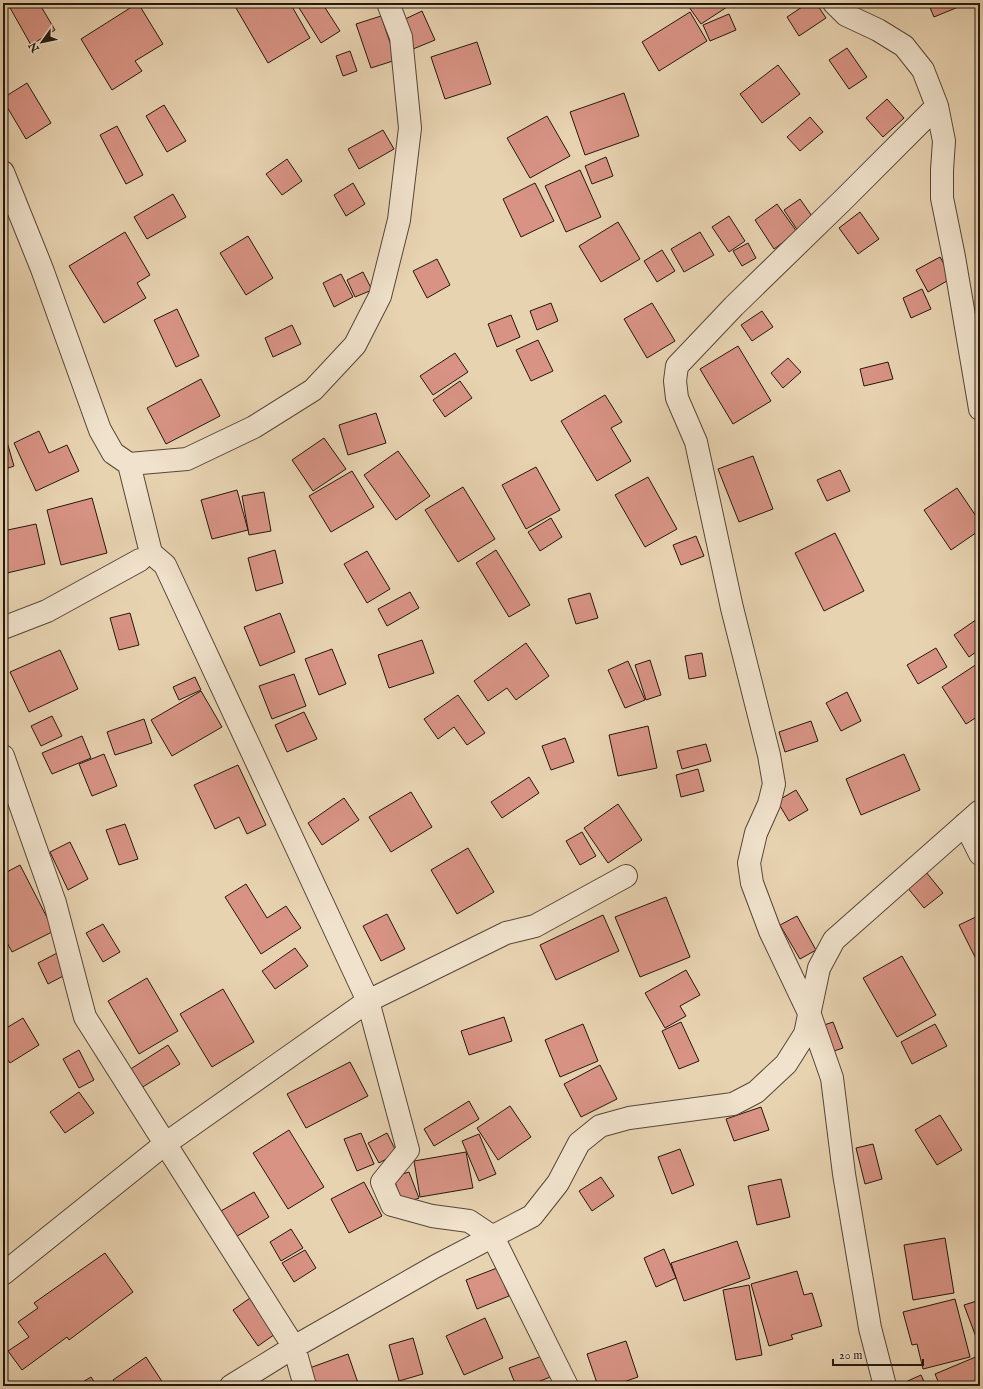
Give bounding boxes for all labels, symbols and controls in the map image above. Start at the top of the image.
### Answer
north arrow [22,22,62,62]
text: N [26,39,43,56]
scale bar [833,1341,923,1367]
text: 20 m [839,1348,862,1363]

